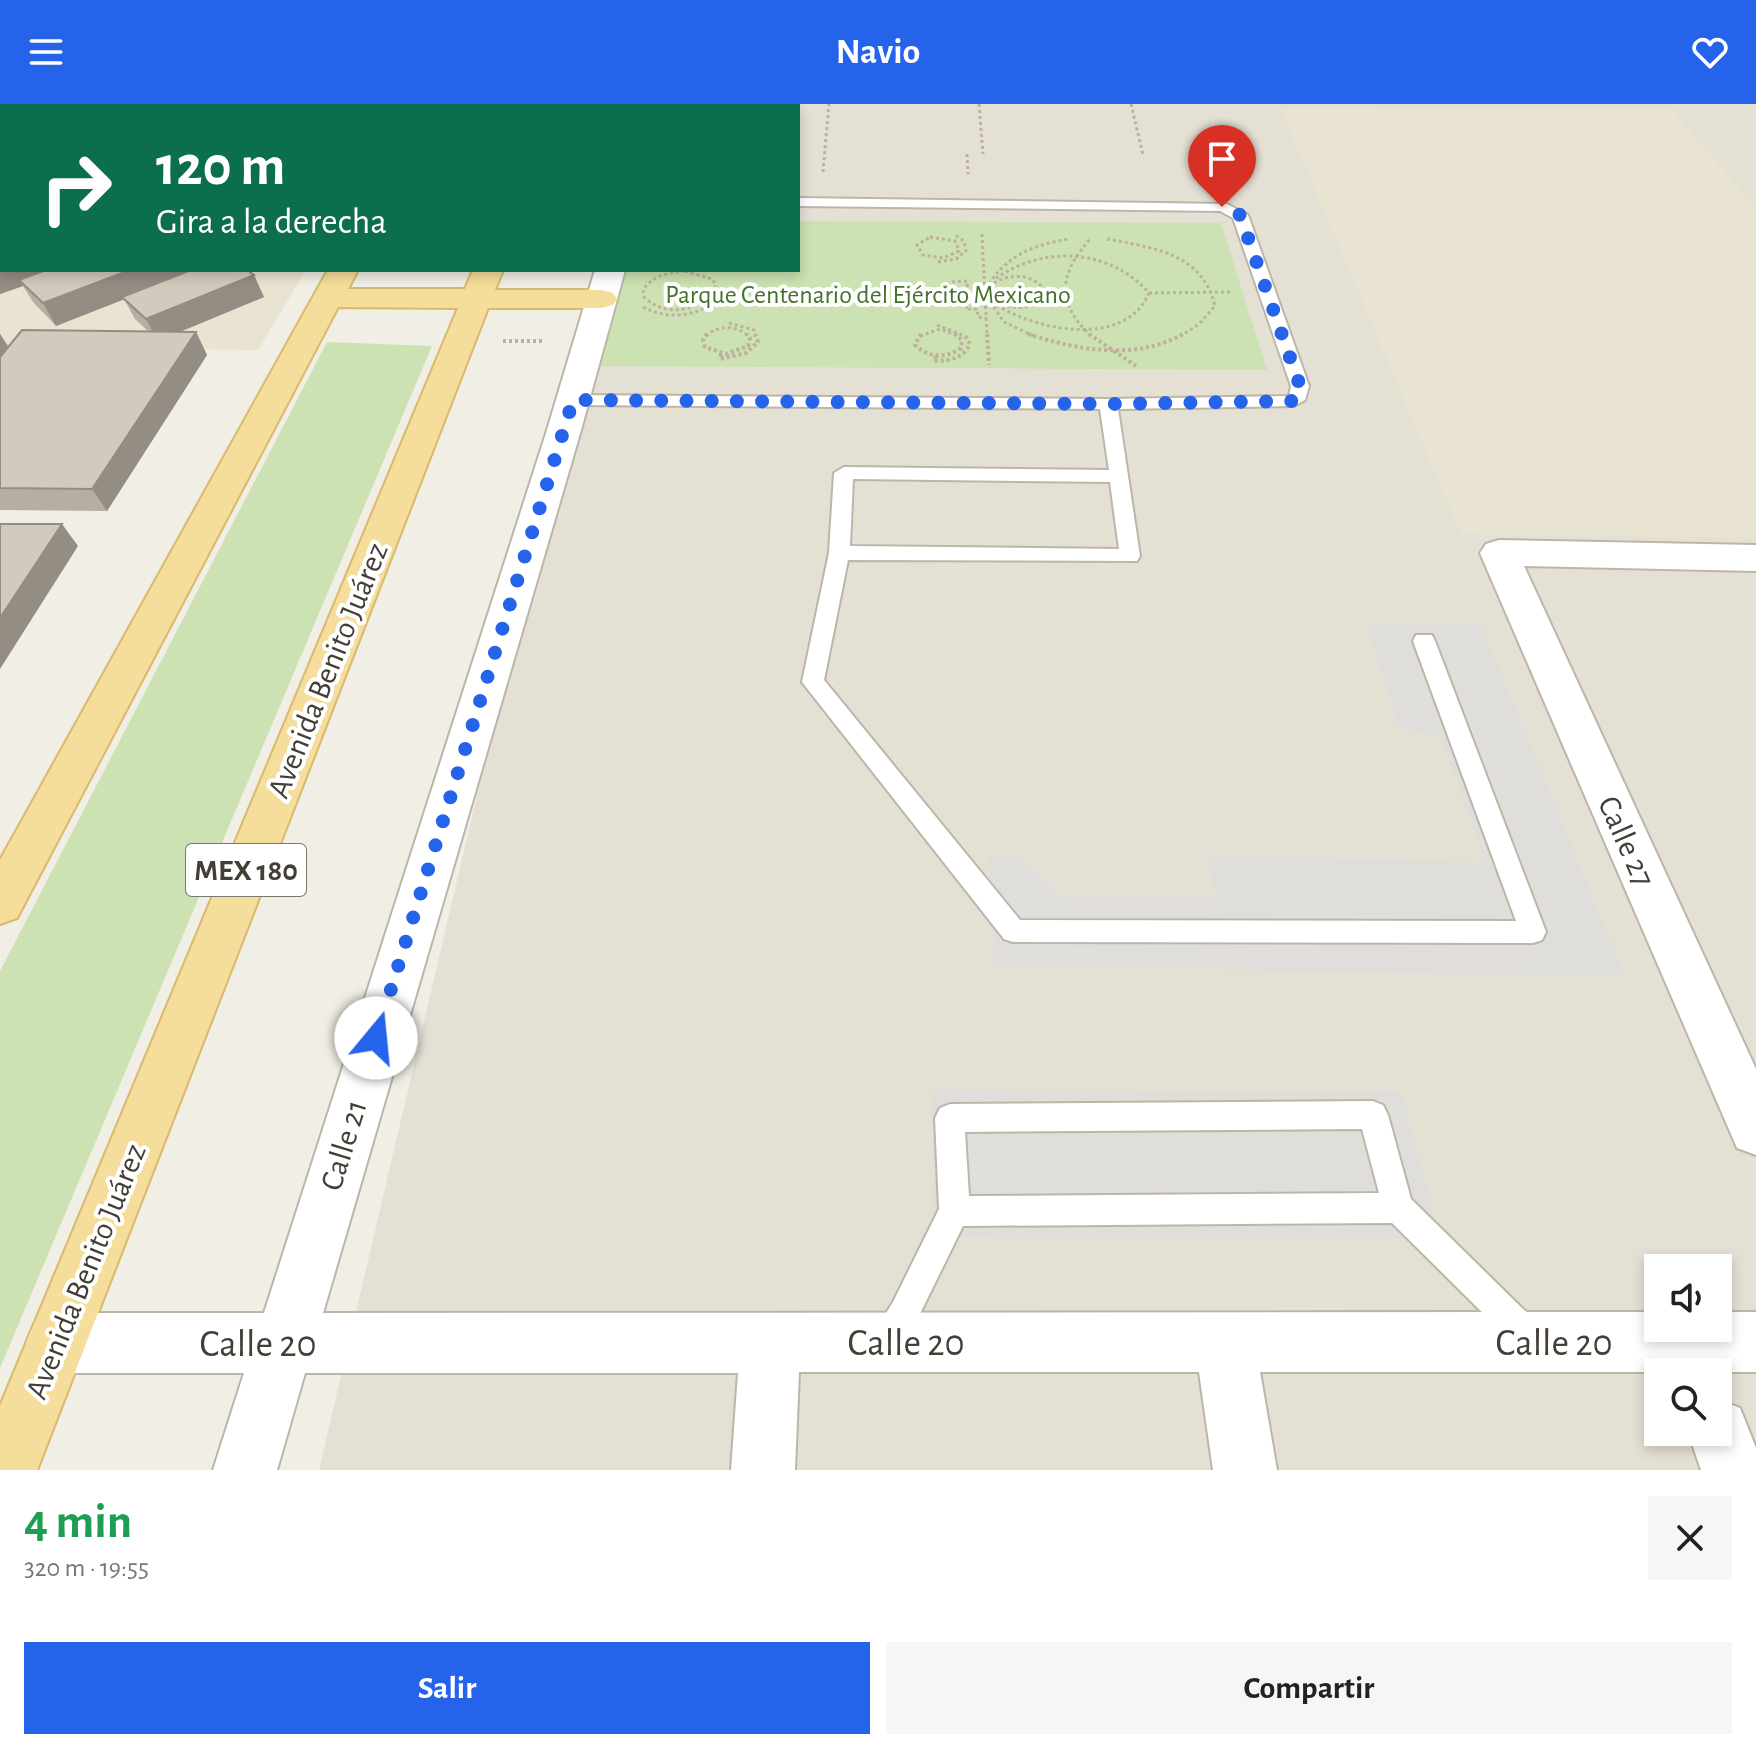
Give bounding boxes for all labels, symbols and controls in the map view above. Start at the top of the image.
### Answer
icon: menu [24,30,68,74]
icon: heart [1688,30,1732,74]
text: Navio [836,34,920,70]
pin [1188,125,1256,207]
icon: right [24,136,128,240]
icon: arrive [1200,137,1244,181]
text: 120 m [156,139,285,195]
text: Gira a la derecha [156,204,387,240]
park label: Parque Centenario del Ejército Mexicano [665,282,1071,308]
street label: Avenida Benito Juárez [262,538,394,802]
street label: Calle 27 [1592,791,1660,891]
road number: MEX 180 [186,844,306,896]
position arrow [334,996,418,1080]
street label: Calle 21 [315,1096,373,1194]
street label: Avenida Benito Juárez [20,1139,152,1403]
map controls [1644,1254,1732,1446]
button: sound [1644,1254,1732,1342]
street label: Calle 20 [847,1325,965,1363]
street label: Calle 20 [1495,1325,1613,1363]
street label: Calle 20 [199,1326,317,1364]
button: search [1644,1358,1732,1446]
button: close [1648,1496,1732,1580]
text: 4 min [24,1499,132,1547]
text: 320 m · 19:55 [24,1555,149,1581]
button: Salir [24,1642,870,1734]
button: Compartir [886,1642,1732,1734]

